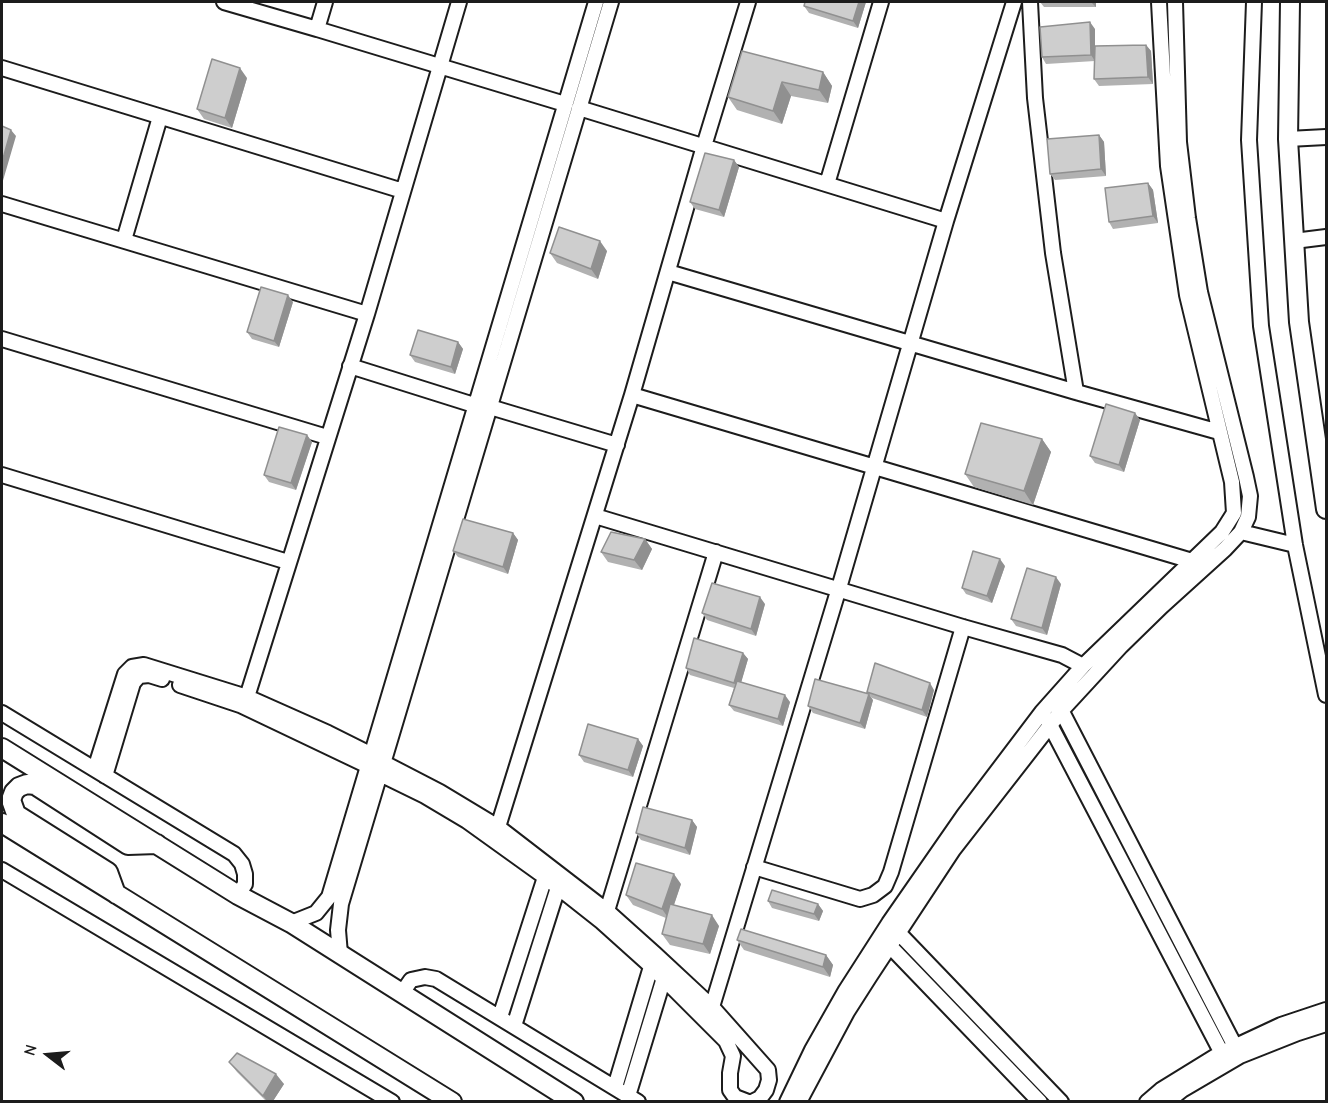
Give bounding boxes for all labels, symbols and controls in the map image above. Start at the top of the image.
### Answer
north arrow [18,1025,78,1085]
text: N [21,1043,41,1058]

